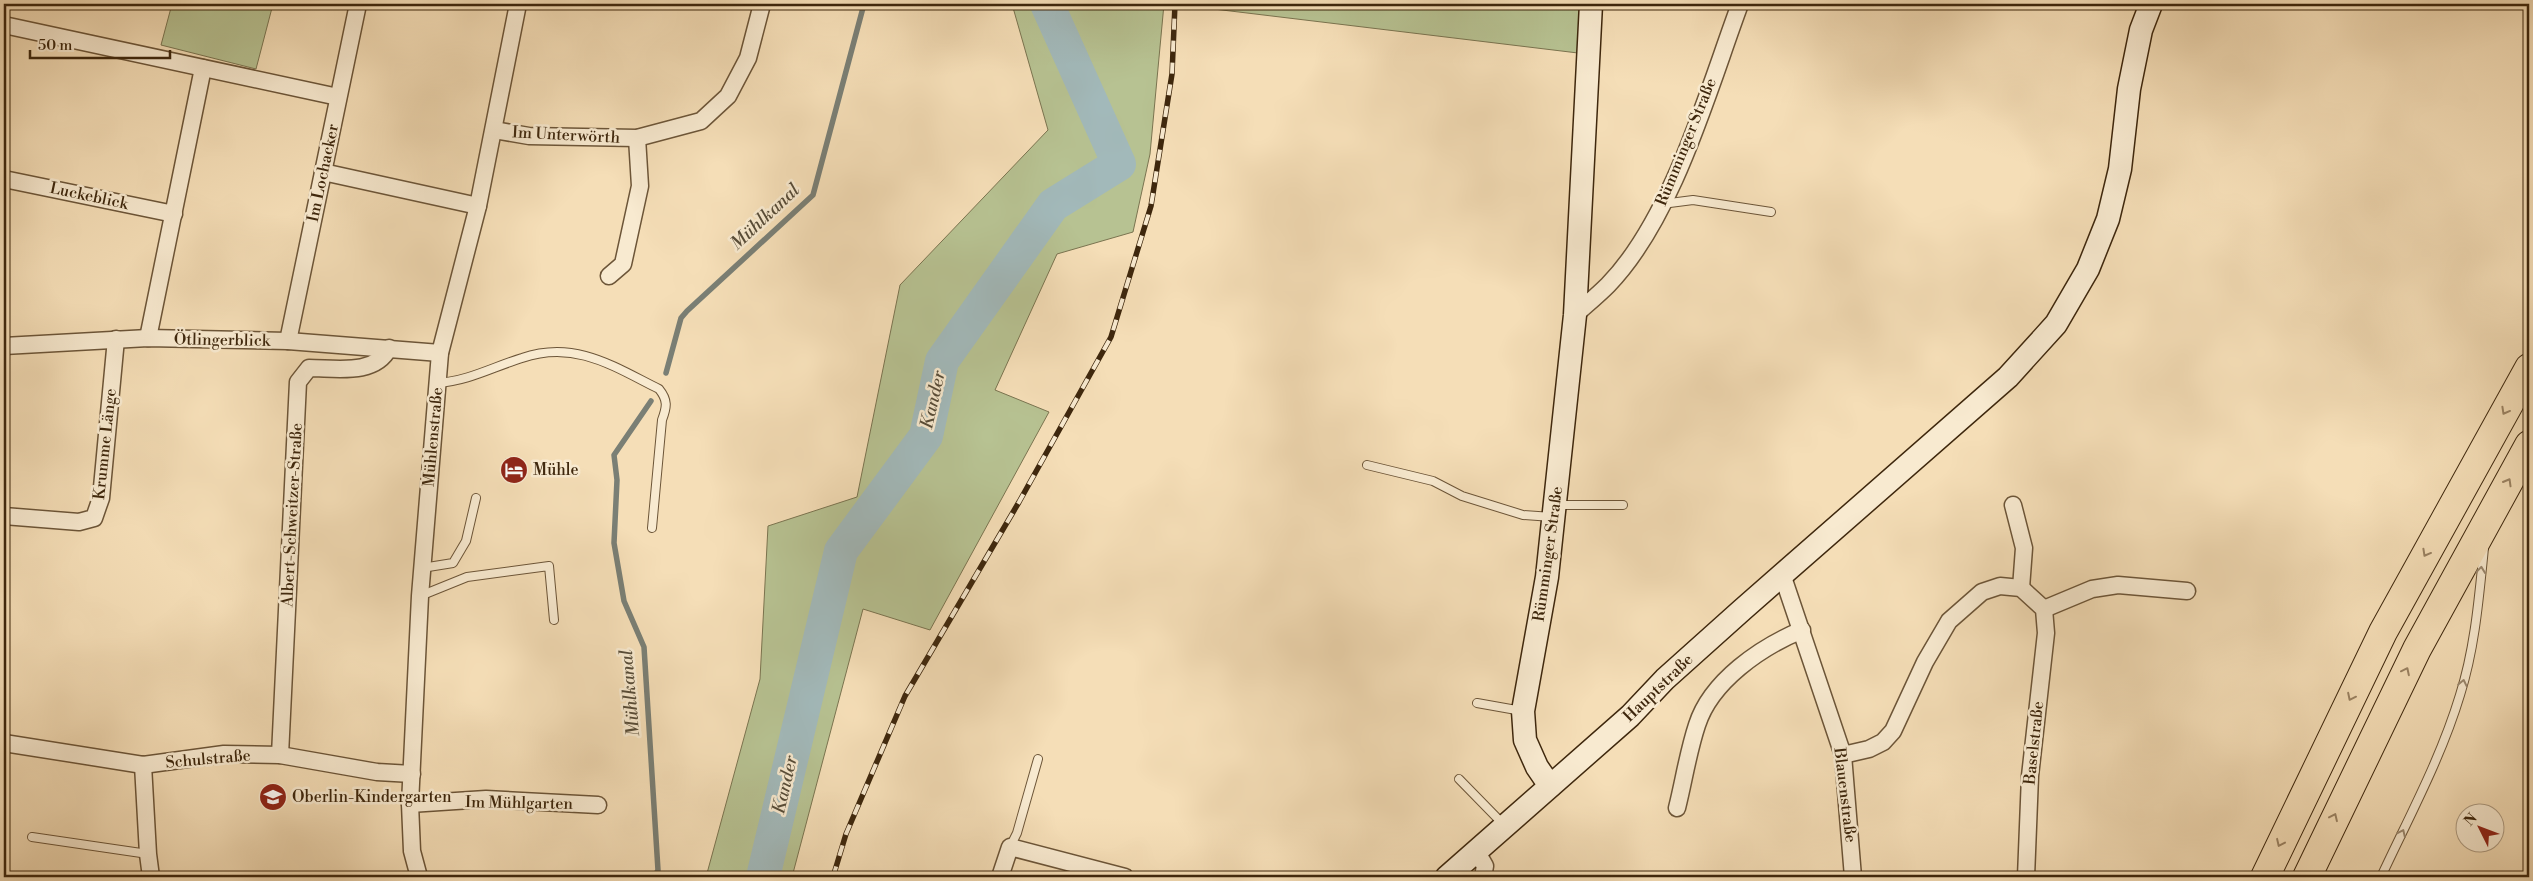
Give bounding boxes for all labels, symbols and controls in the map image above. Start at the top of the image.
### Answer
scale bar [30,28,170,60]
text: 50 m [38,36,72,55]
street label: Rümminger Straße [1651,75,1721,209]
street label: Im Lochacker [303,122,343,224]
street label: Im Unterwörth [512,122,621,148]
street label: Luckeblick [48,178,132,214]
water label: Mühlkanal [725,179,805,255]
street label: Ötlingerblick [174,327,272,351]
water label: Kander [915,368,951,431]
street label: Mühlenstraße [419,386,447,488]
street label: Krumme Länge [89,387,121,501]
one-way arrow [2501,405,2511,414]
street label: Albert-Schweitzer-Straße [277,422,307,609]
hotel icon: Mühle [499,455,529,485]
place label: Mühle [533,460,579,480]
one-way arrow [2502,478,2512,487]
street label: Rümminger Straße [1529,485,1567,623]
one-way arrow [2422,547,2432,556]
one-way arrow [2476,566,2487,574]
water label: Mühlkanal [615,648,645,737]
street label: Hauptstraße [1619,650,1697,726]
one-way arrow [2400,667,2410,676]
one-way arrow [2457,679,2468,687]
one-way arrow [2347,691,2357,700]
street label: Baselstraße [2020,700,2048,787]
street label: Schulstraße [165,745,251,773]
street label: Blauenstraße [1829,745,1861,844]
water label: Kander [767,753,803,816]
school or university icon: Oberlin-Kindergarten [258,782,288,812]
place label: Oberlin-Kindergarten [292,787,452,807]
street label: Im Mühlgarten [465,792,574,814]
north arrow [2456,804,2506,854]
text: N [2461,810,2481,830]
one-way arrow [2328,813,2339,822]
one-way arrow [2395,829,2406,838]
one-way arrow [2276,838,2287,847]

